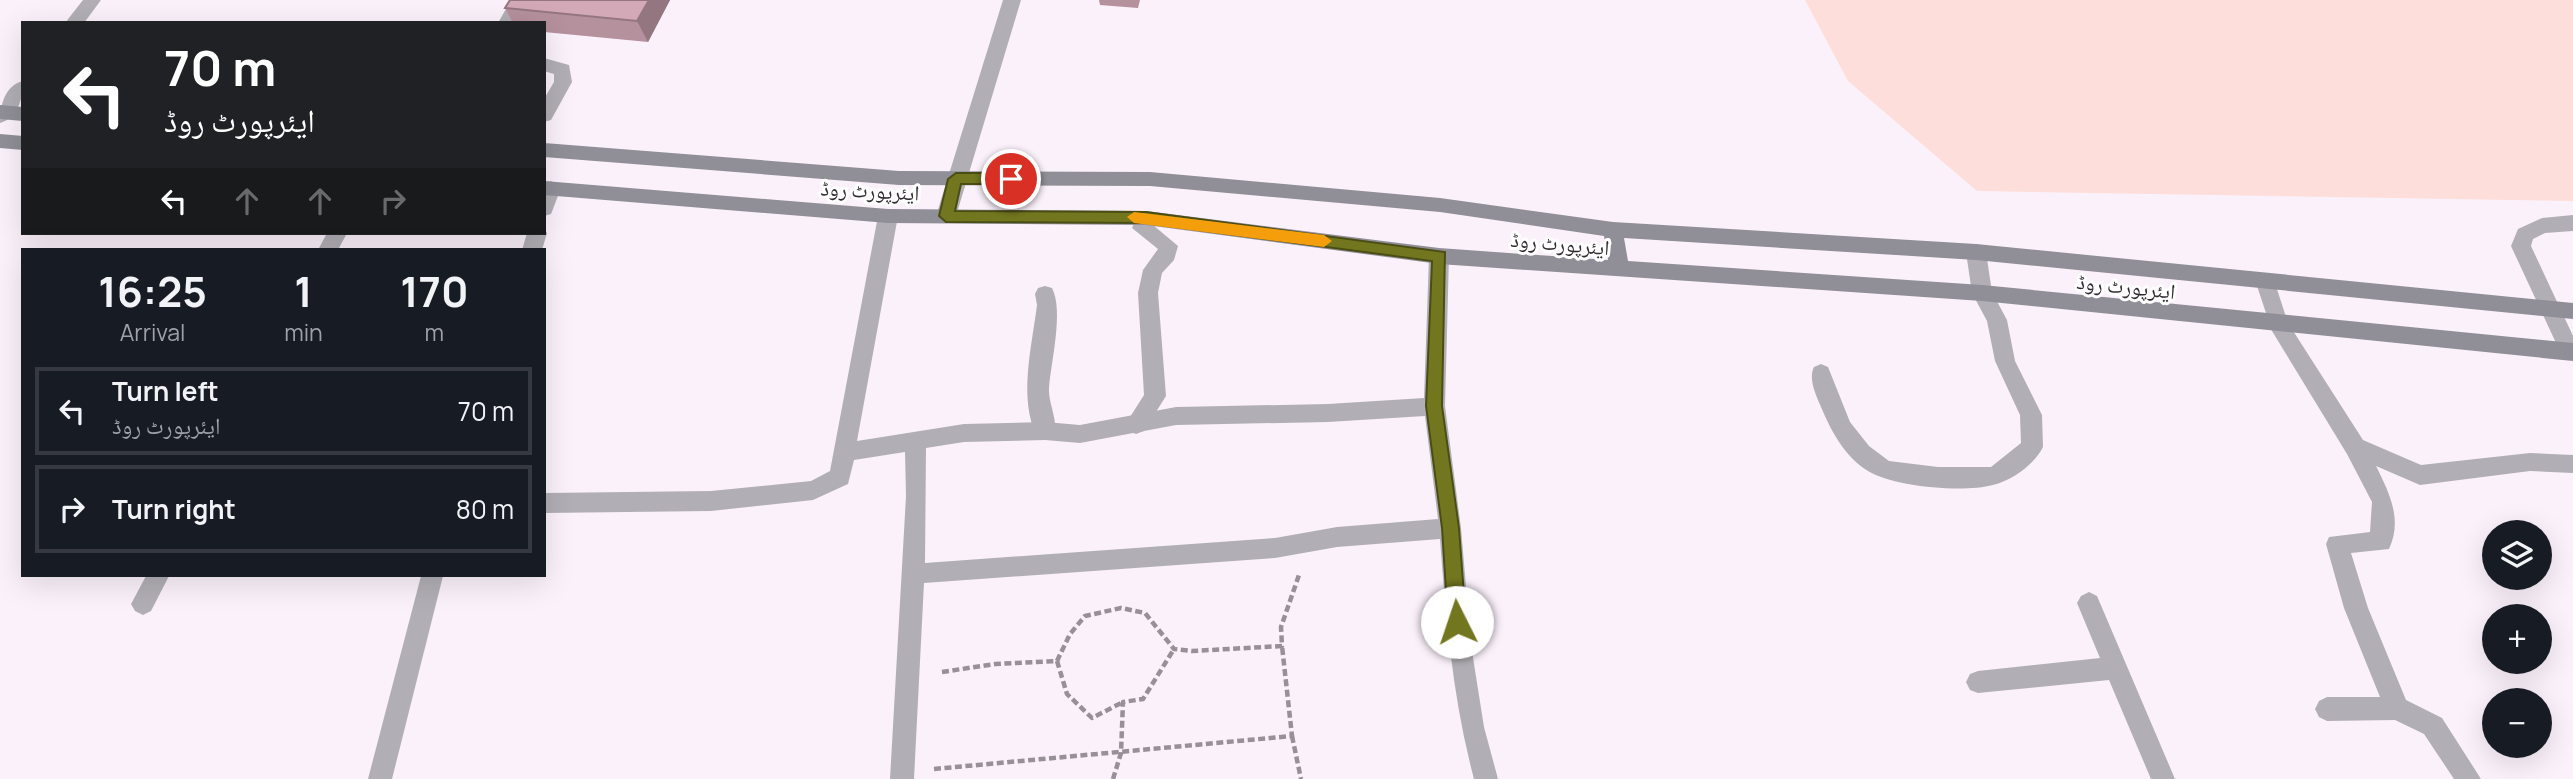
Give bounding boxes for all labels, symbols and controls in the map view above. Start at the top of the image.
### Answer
text: 70 m [164,34,276,101]
icon: left [49,49,140,140]
text: ایئرپورٹ روڈ [164,98,315,142]
pin [981,149,1041,209]
icon: arrive [992,160,1030,198]
street label: ایئرپورٹ روڈ [820,173,920,207]
icon: left [155,182,193,220]
icon: ahead [228,182,266,220]
icon: ahead [301,182,339,220]
icon: right [374,182,412,220]
street label: ایئرپورٹ روڈ [1509,225,1611,261]
text: 16:25 [98,262,207,320]
text: 1 [294,262,313,320]
text: 170 [400,262,469,320]
street label: ایئرپورٹ روڈ [2075,267,2177,305]
text: Arrival [120,316,185,348]
text: min [284,316,323,348]
text: m [425,316,444,348]
text: Turn left [112,373,219,409]
icon: left [53,392,91,430]
text: 70 m [458,393,514,429]
text: ایئرپورٹ روڈ [112,409,220,441]
icon: right [53,490,91,528]
text: Turn right [112,491,236,527]
text: 80 m [456,491,514,527]
map controls [2482,520,2552,758]
button: layers [2482,520,2552,590]
position arrow [1420,585,1494,659]
button: + [2482,604,2552,674]
button: − [2482,688,2552,758]

